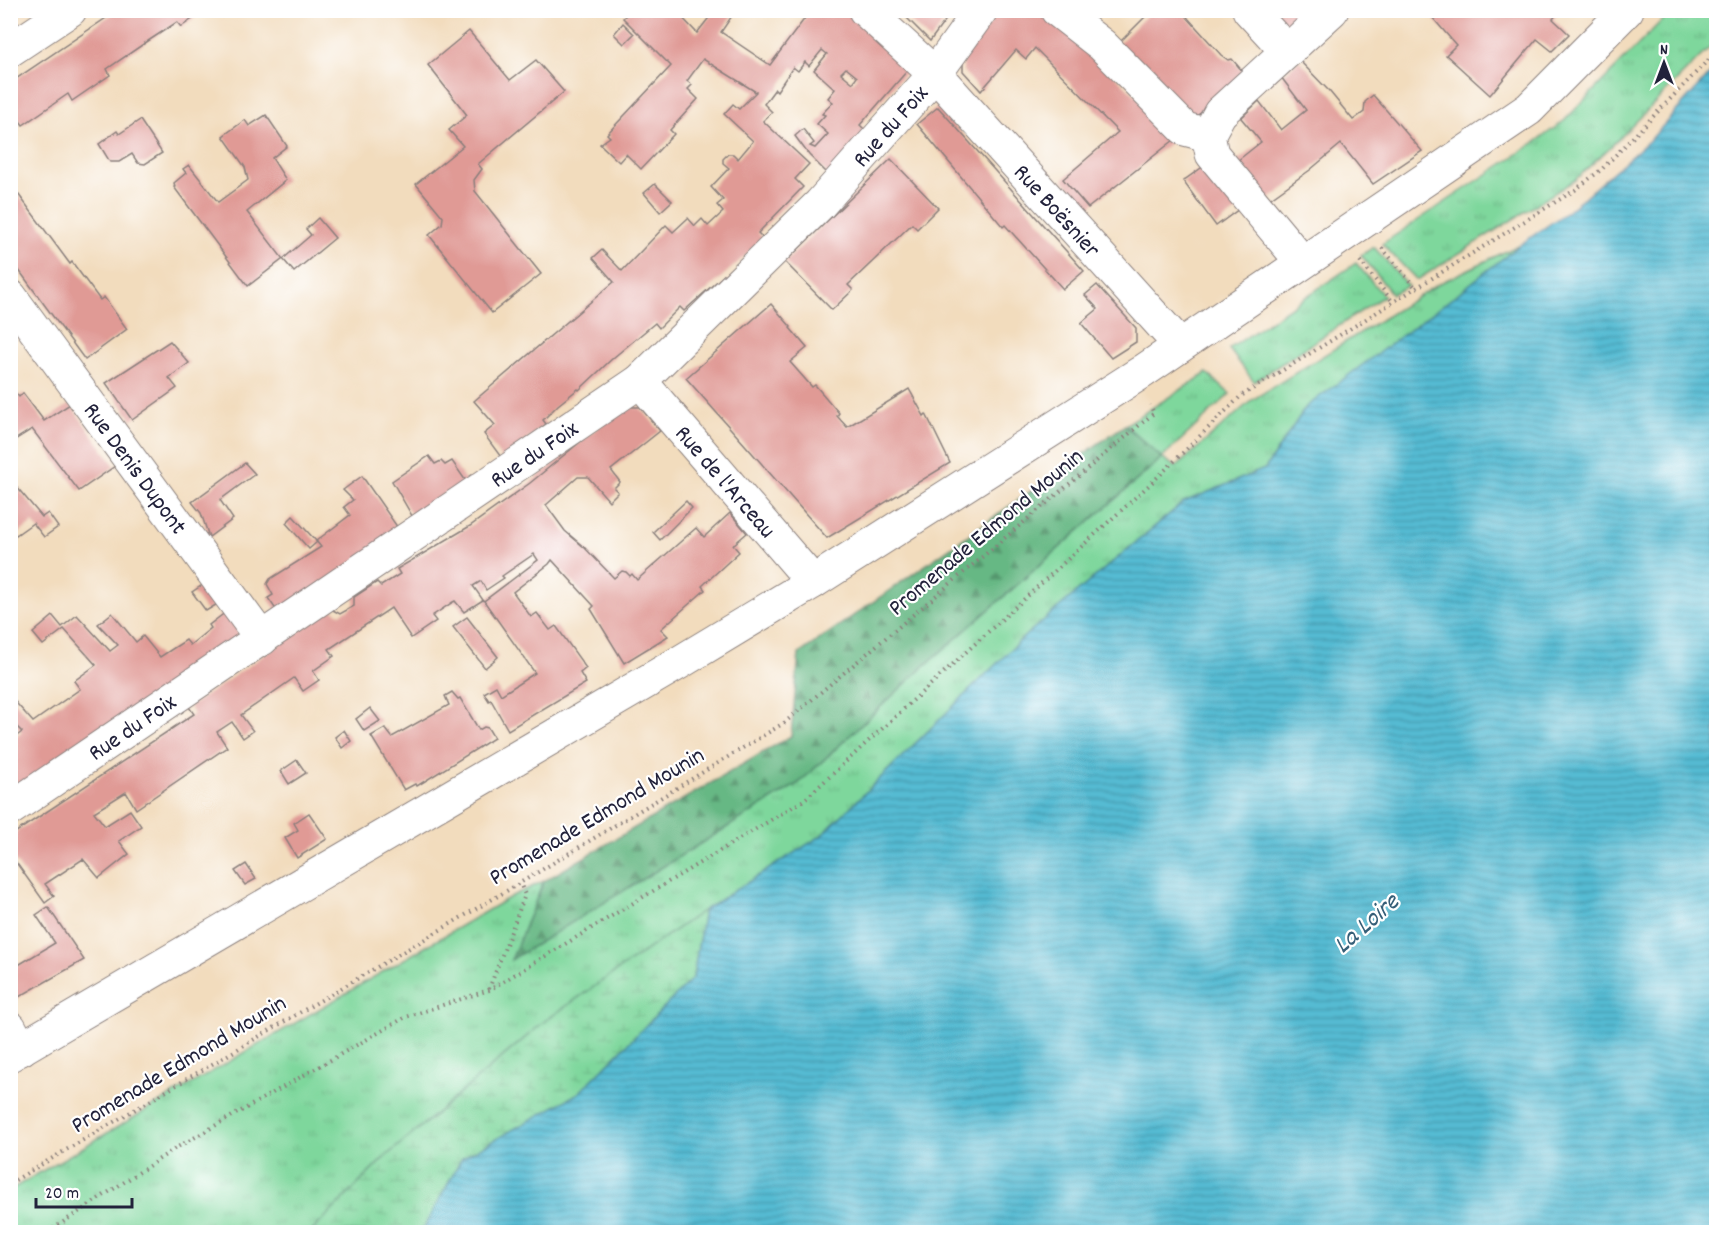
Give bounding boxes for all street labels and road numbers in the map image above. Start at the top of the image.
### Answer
street label: Rue du Foix [846,79,938,176]
street label: Rue Boësnier [1004,158,1107,266]
street label: Rue Denis Dupont [74,396,194,543]
street label: Rue du Foix [484,414,586,498]
street label: Rue de l'Arceau [665,419,782,547]
street label: Promenade Edmond Mounin [882,441,1092,625]
street label: Rue du Foix [82,687,184,771]
street label: Promenade Edmond Mounin [483,740,712,895]
street label: Promenade Edmond Mounin [65,988,294,1143]

